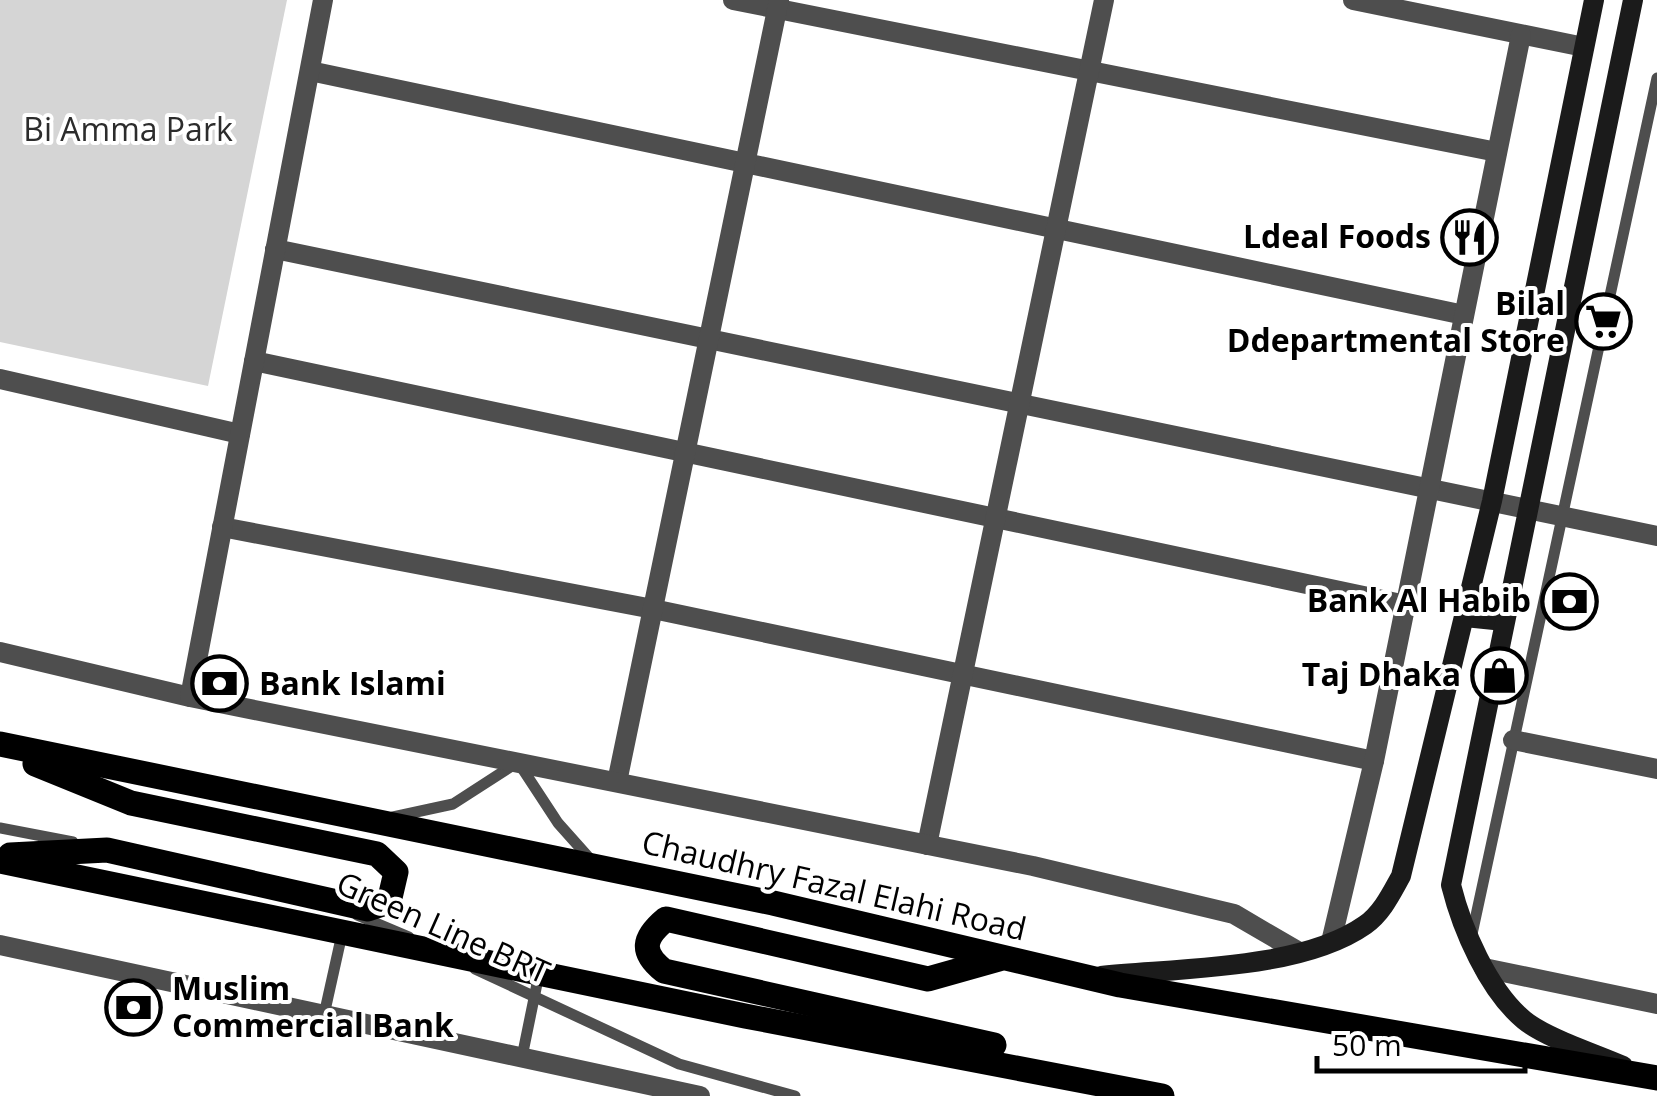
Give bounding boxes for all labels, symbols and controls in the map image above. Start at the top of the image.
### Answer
park label: Bi Amma Park [23,107,233,150]
restaurant icon: Ldeal Foods [1440,207,1500,267]
place label: Ldeal Foods [1243,214,1431,257]
place label: Bilal Ddepartmental Store [1227,281,1565,361]
supermarket icon: Bilal Ddepartmental Store [1574,292,1634,352]
bank icon: Bank Al Habib [1540,571,1600,631]
place label: Bank Al Habib [1307,578,1531,621]
shop icon: Taj Dhaka [1470,645,1530,705]
place label: Taj Dhaka [1302,652,1461,695]
bank icon: Bank Islami [190,654,250,714]
place label: Bank Islami [259,661,446,704]
street label: Chaudhry Fazal Elahi Road [638,819,1031,950]
street label: Green Line BRT [330,860,557,993]
place label: Muslim Commercial Bank [172,966,454,1046]
bank icon: Muslim Commercial Bank [103,977,163,1037]
scale bar [1317,1011,1524,1073]
text: 50 m [1332,1024,1402,1065]

